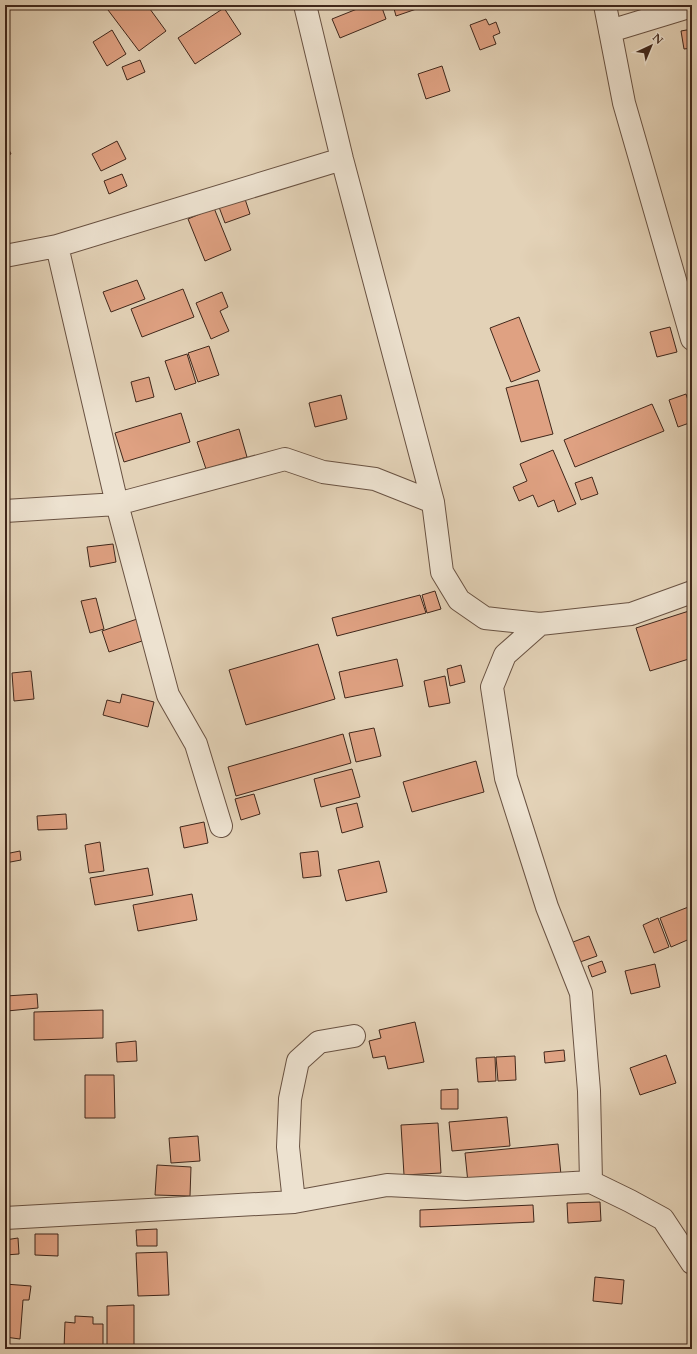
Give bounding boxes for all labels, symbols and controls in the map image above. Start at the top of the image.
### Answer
north arrow [631,26,671,66]
text: N [649,30,667,48]

